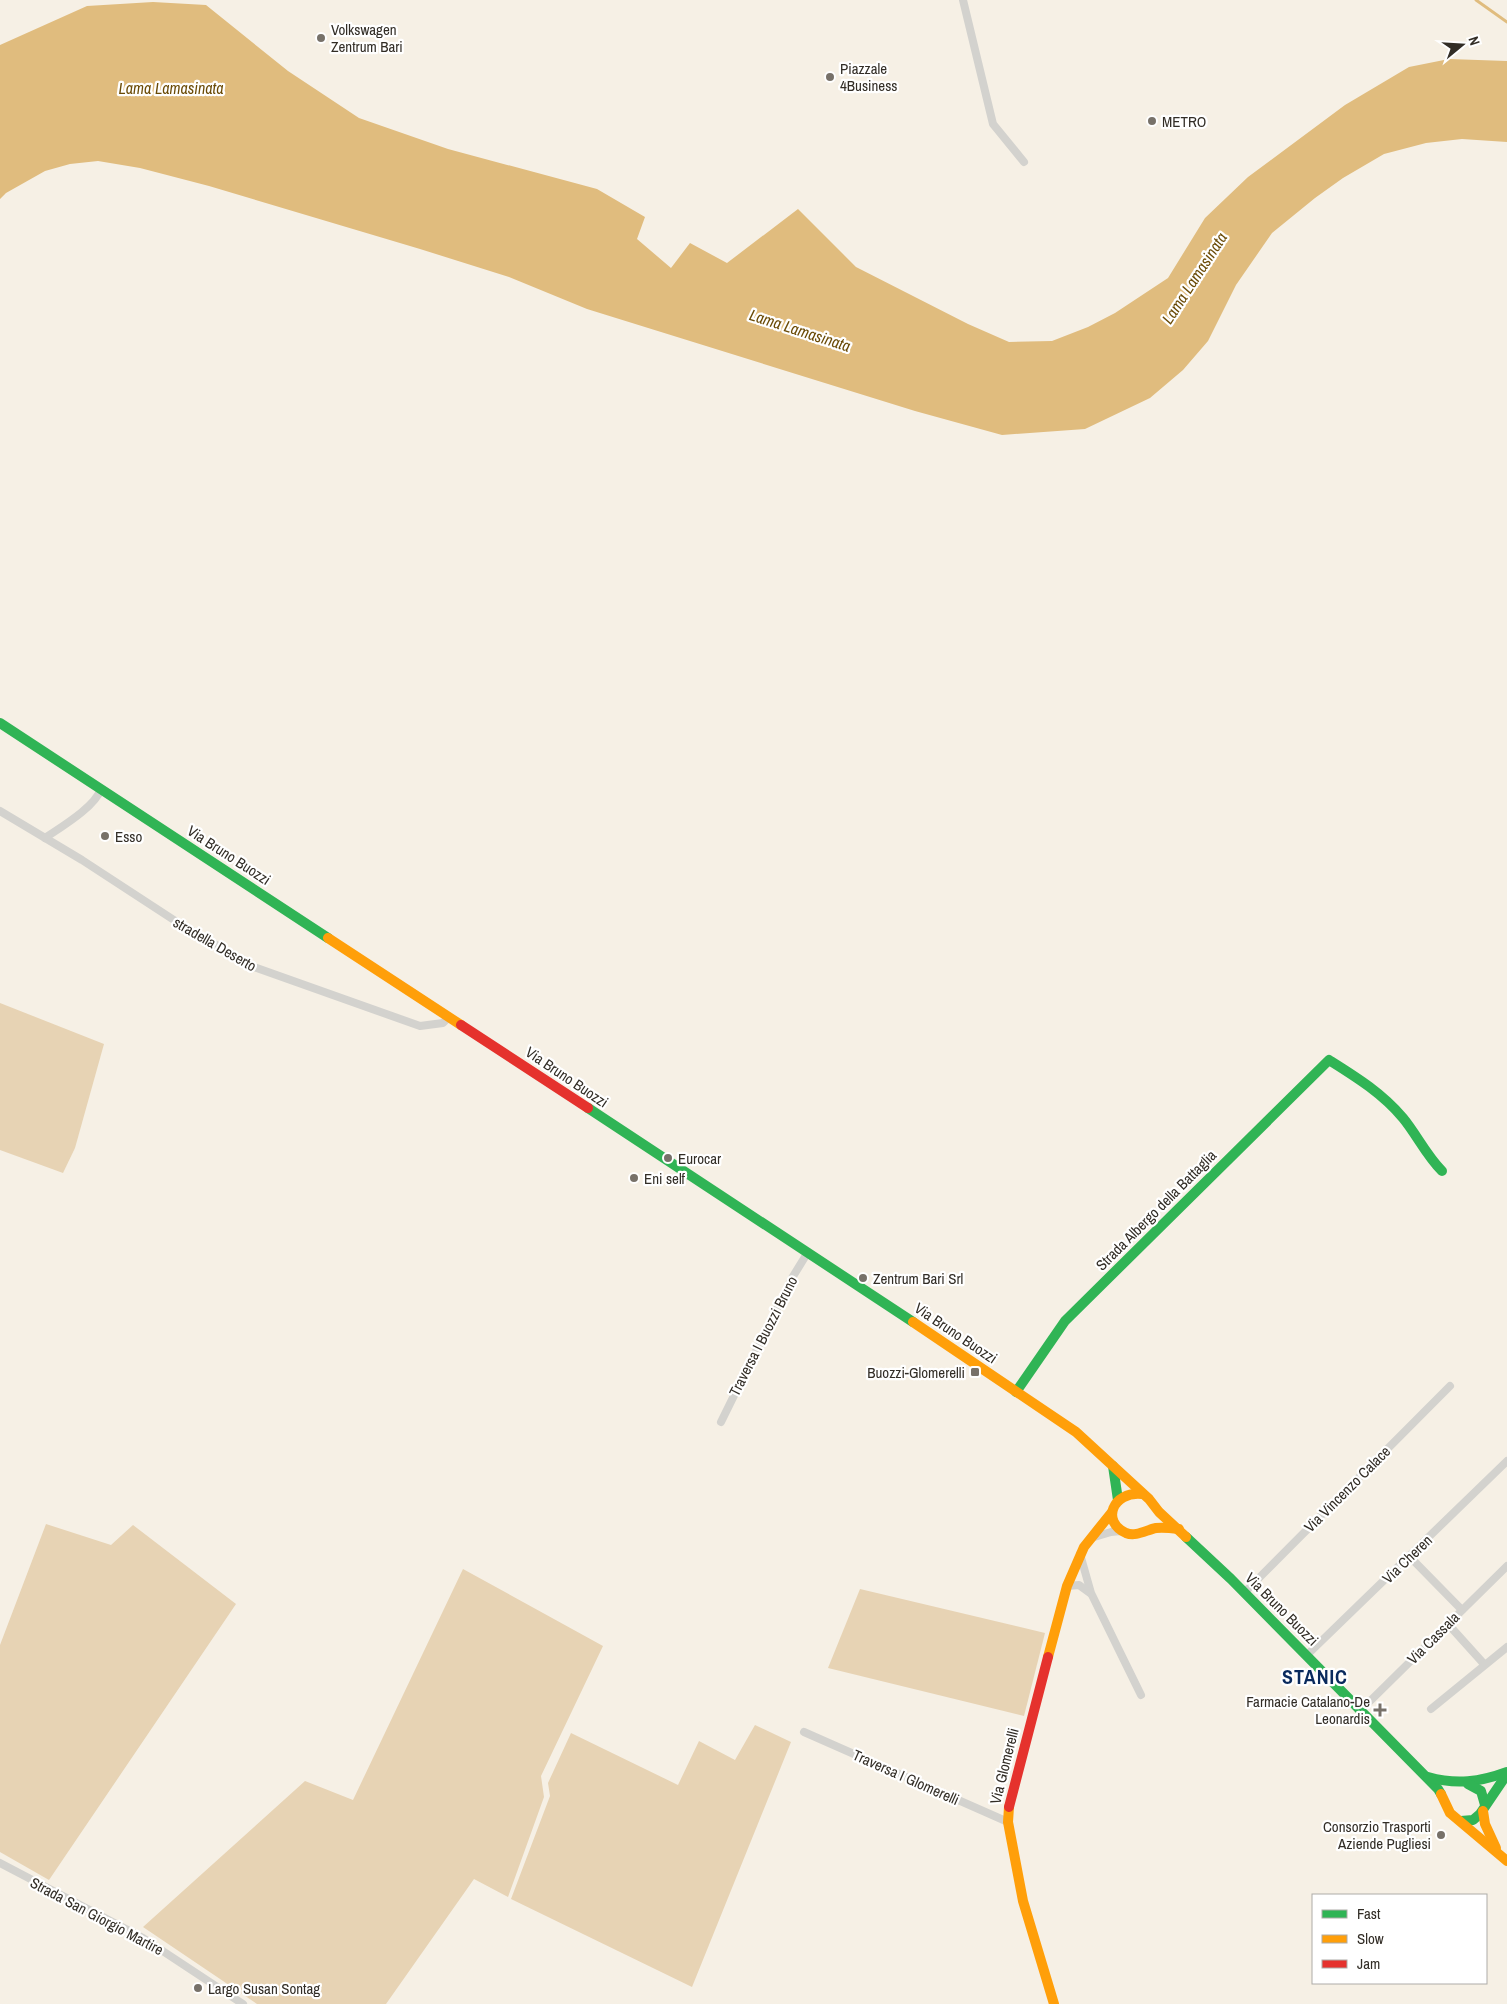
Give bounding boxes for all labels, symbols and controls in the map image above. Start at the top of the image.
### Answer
place label: Volkswagen Zentrum Bari [331,19,403,57]
north arrow [1437,20,1487,70]
marker: Volkswagen Zentrum Bari [315,32,327,44]
text: N [1465,34,1484,48]
place label: Piazzale 4Business [840,58,897,96]
marker: Piazzale 4Business [824,71,836,83]
water label: Lama Lamasinata [118,77,224,99]
place label: METRO [1162,111,1206,132]
marker: METRO [1146,115,1158,127]
water label: Lama Lamasinata [1156,228,1232,328]
water label: Lama Lamasinata [747,303,853,357]
street label: Via Bruno Buozzi [183,820,275,890]
place label: Esso [115,826,143,847]
marker: Esso [99,830,111,842]
street label: stradella Deserto [169,912,261,976]
street label: Via Bruno Buozzi [522,1042,612,1112]
street label: Strada Albergo della Battaglia [1091,1145,1221,1275]
place label: Eurocar [678,1148,721,1169]
marker: Eurocar [662,1152,674,1164]
place label: Eni self [644,1168,686,1189]
marker: Eni self [628,1172,640,1184]
place label: Zentrum Bari Srl [873,1268,963,1289]
street label: Traversa I Buozzi Bruno [724,1272,802,1400]
marker: Zentrum Bari Srl [857,1272,869,1284]
street label: Via Bruno Buozzi [911,1298,1001,1368]
place label: Buozzi-Glomerelli [867,1362,965,1383]
marker: Buozzi-Glomerelli [969,1366,981,1378]
street label: Via Vincenzo Calace [1299,1441,1395,1537]
street label: Via Cheren [1377,1530,1437,1588]
street label: Via Bruno Buozzi [1241,1568,1323,1650]
street label: Via Cassala [1402,1607,1464,1669]
district label: STANIC [1282,1663,1348,1690]
place label: Farmacie Catalano-De Leonardis [1246,1691,1370,1729]
marker: Farmacie Catalano-De Leonardis [1374,1704,1386,1716]
street label: Via Glomerelli [984,1726,1024,1806]
street label: Traversa I Glomerelli [849,1744,963,1810]
place label: Consorzio Trasporti Aziende Pugliesi [1323,1816,1431,1854]
marker: Consorzio Trasporti Aziende Pugliesi [1435,1829,1447,1841]
street label: Strada San Giorgio Martire [27,1872,168,1960]
legend [1312,1894,1487,1984]
text: Fast [1357,1903,1381,1924]
text: Slow [1357,1928,1384,1949]
text: Jam [1357,1953,1380,1974]
place label: Largo Susan Sontag [208,1978,320,1999]
marker: Largo Susan Sontag [192,1982,204,1994]

